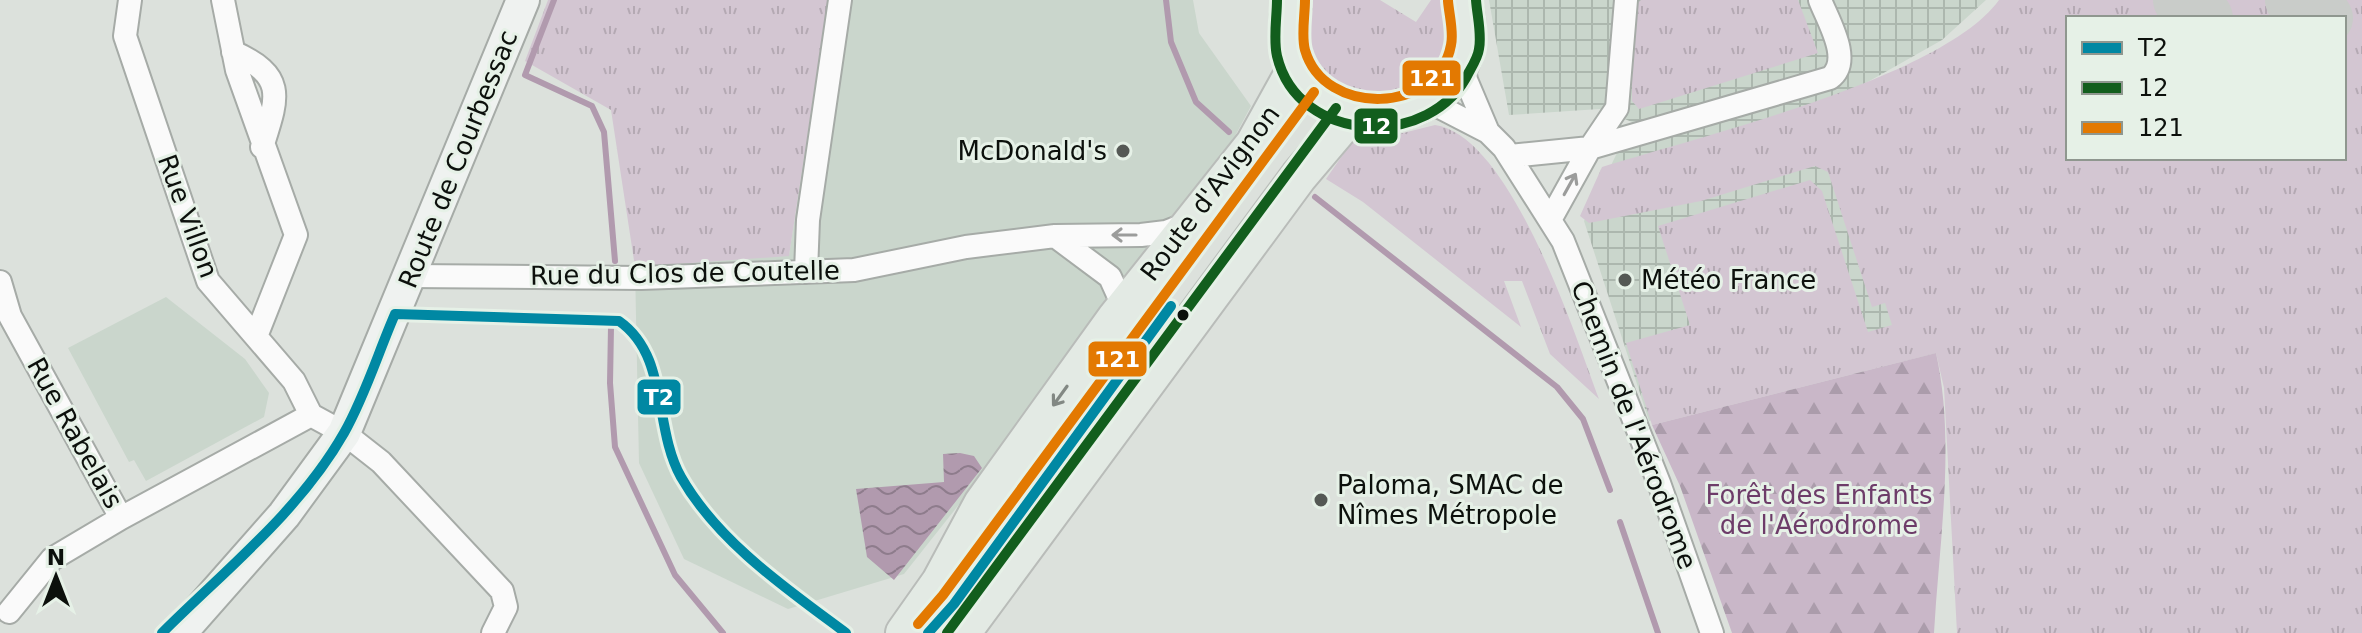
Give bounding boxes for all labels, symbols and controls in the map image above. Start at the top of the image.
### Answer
legend [2066,16,2346,160]
street label: Route de Courbessac [392,26,524,292]
text: T2 [2137,34,2168,62]
line badge: 121 [1401,59,1462,97]
text: 121 [1409,66,1455,91]
text: 12 [2138,74,2169,102]
street label: Route d'Avignon [1134,99,1286,287]
line badge: 12 [1353,107,1399,145]
text: 12 [1361,114,1391,139]
text: 121 [2138,114,2184,142]
place label: McDonald's [958,136,1107,166]
marker: McDonald's [1114,142,1132,160]
street label: Rue Villon [152,150,224,282]
one-way arrow [1563,173,1578,197]
one-way arrow [1111,227,1138,243]
street label: Rue du Clos de Coutelle [530,255,840,291]
place label: Météo France [1641,265,1816,295]
marker: Météo France [1616,271,1634,289]
street label: Chemin de l'Aérodrome [1565,277,1703,573]
unlabelled marker [1175,307,1191,323]
line badge: 121 [1087,340,1148,378]
text: 121 [1094,347,1140,372]
street label: Rue Rabelais [21,352,129,514]
line badge: T2 [636,378,682,416]
text: T2 [644,385,674,410]
one-way arrow [1052,385,1069,406]
place label: Paloma, SMAC de Nîmes Métropole [1337,470,1564,530]
park label: Forêt des Enfants de l'Aérodrome [1705,480,1933,540]
marker: Paloma, SMAC de Nîmes Métropole [1312,491,1330,509]
north arrow [16,537,96,617]
text: N [47,545,65,570]

